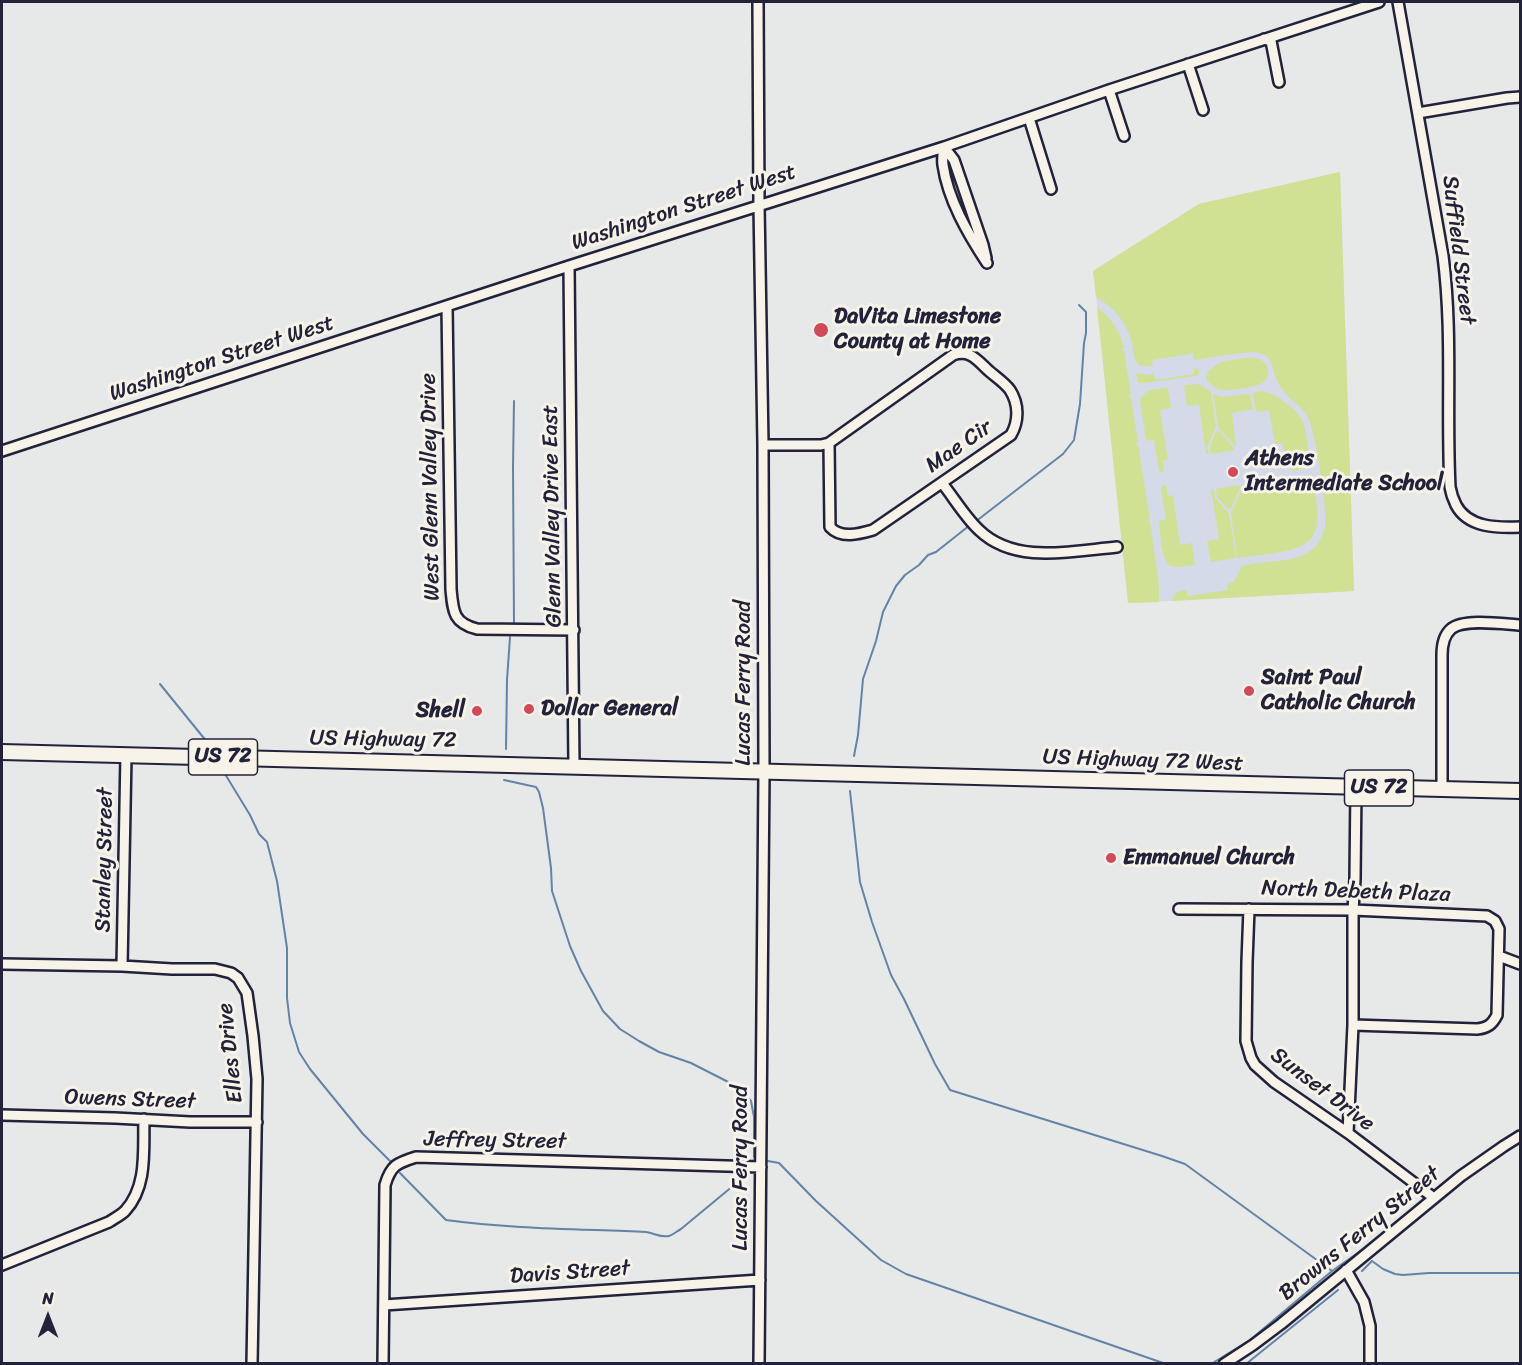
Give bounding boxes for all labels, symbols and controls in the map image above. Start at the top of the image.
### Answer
street label: Washington Street West [568,159,800,257]
street label: Suffield Street [1436,174,1480,326]
place label: DaVita Limestone County at Home [834,304,1001,356]
street label: Washington Street West [106,310,338,408]
marker: DaVita Limestone County at Home [812,321,830,339]
street label: West Glenn Valley Drive [416,373,446,601]
street label: Glenn Valley Drive East [538,404,568,628]
street label: Mae Cir [921,415,997,479]
place label: Athens Intermediate School [1245,446,1443,498]
marker: Athens Intermediate School [1226,465,1240,479]
street label: Lucas Ferry Road [731,600,757,766]
place label: Saint Paul Catholic Church [1261,665,1416,716]
marker: Saint Paul Catholic Church [1242,684,1256,698]
place label: Dollar General [541,696,678,722]
place label: Shell [416,698,465,724]
marker: Dollar General [522,702,536,716]
marker: Shell [470,704,484,718]
street label: US Highway 72 [309,726,457,754]
road number: US 72 [188,739,258,775]
street label: US Highway 72 West [1042,744,1244,778]
road number: US 72 [1344,770,1414,806]
street label: Stanley Street [91,787,119,933]
place label: Emmanuel Church [1123,845,1295,871]
marker: Emmanuel Church [1104,851,1118,865]
street label: North Debeth Plaza [1261,876,1451,908]
street label: Elles Drive [213,1002,249,1104]
street label: Sunset Drive [1265,1042,1379,1138]
street label: Owens Street [64,1085,196,1115]
street label: Lucas Ferry Road [728,1085,754,1251]
street label: Jeffrey Street [424,1127,566,1155]
street label: Browns Ferry Street [1274,1161,1446,1307]
street label: Davis Street [509,1256,631,1290]
text: N [42,1284,54,1313]
north arrow [18,1287,78,1347]

